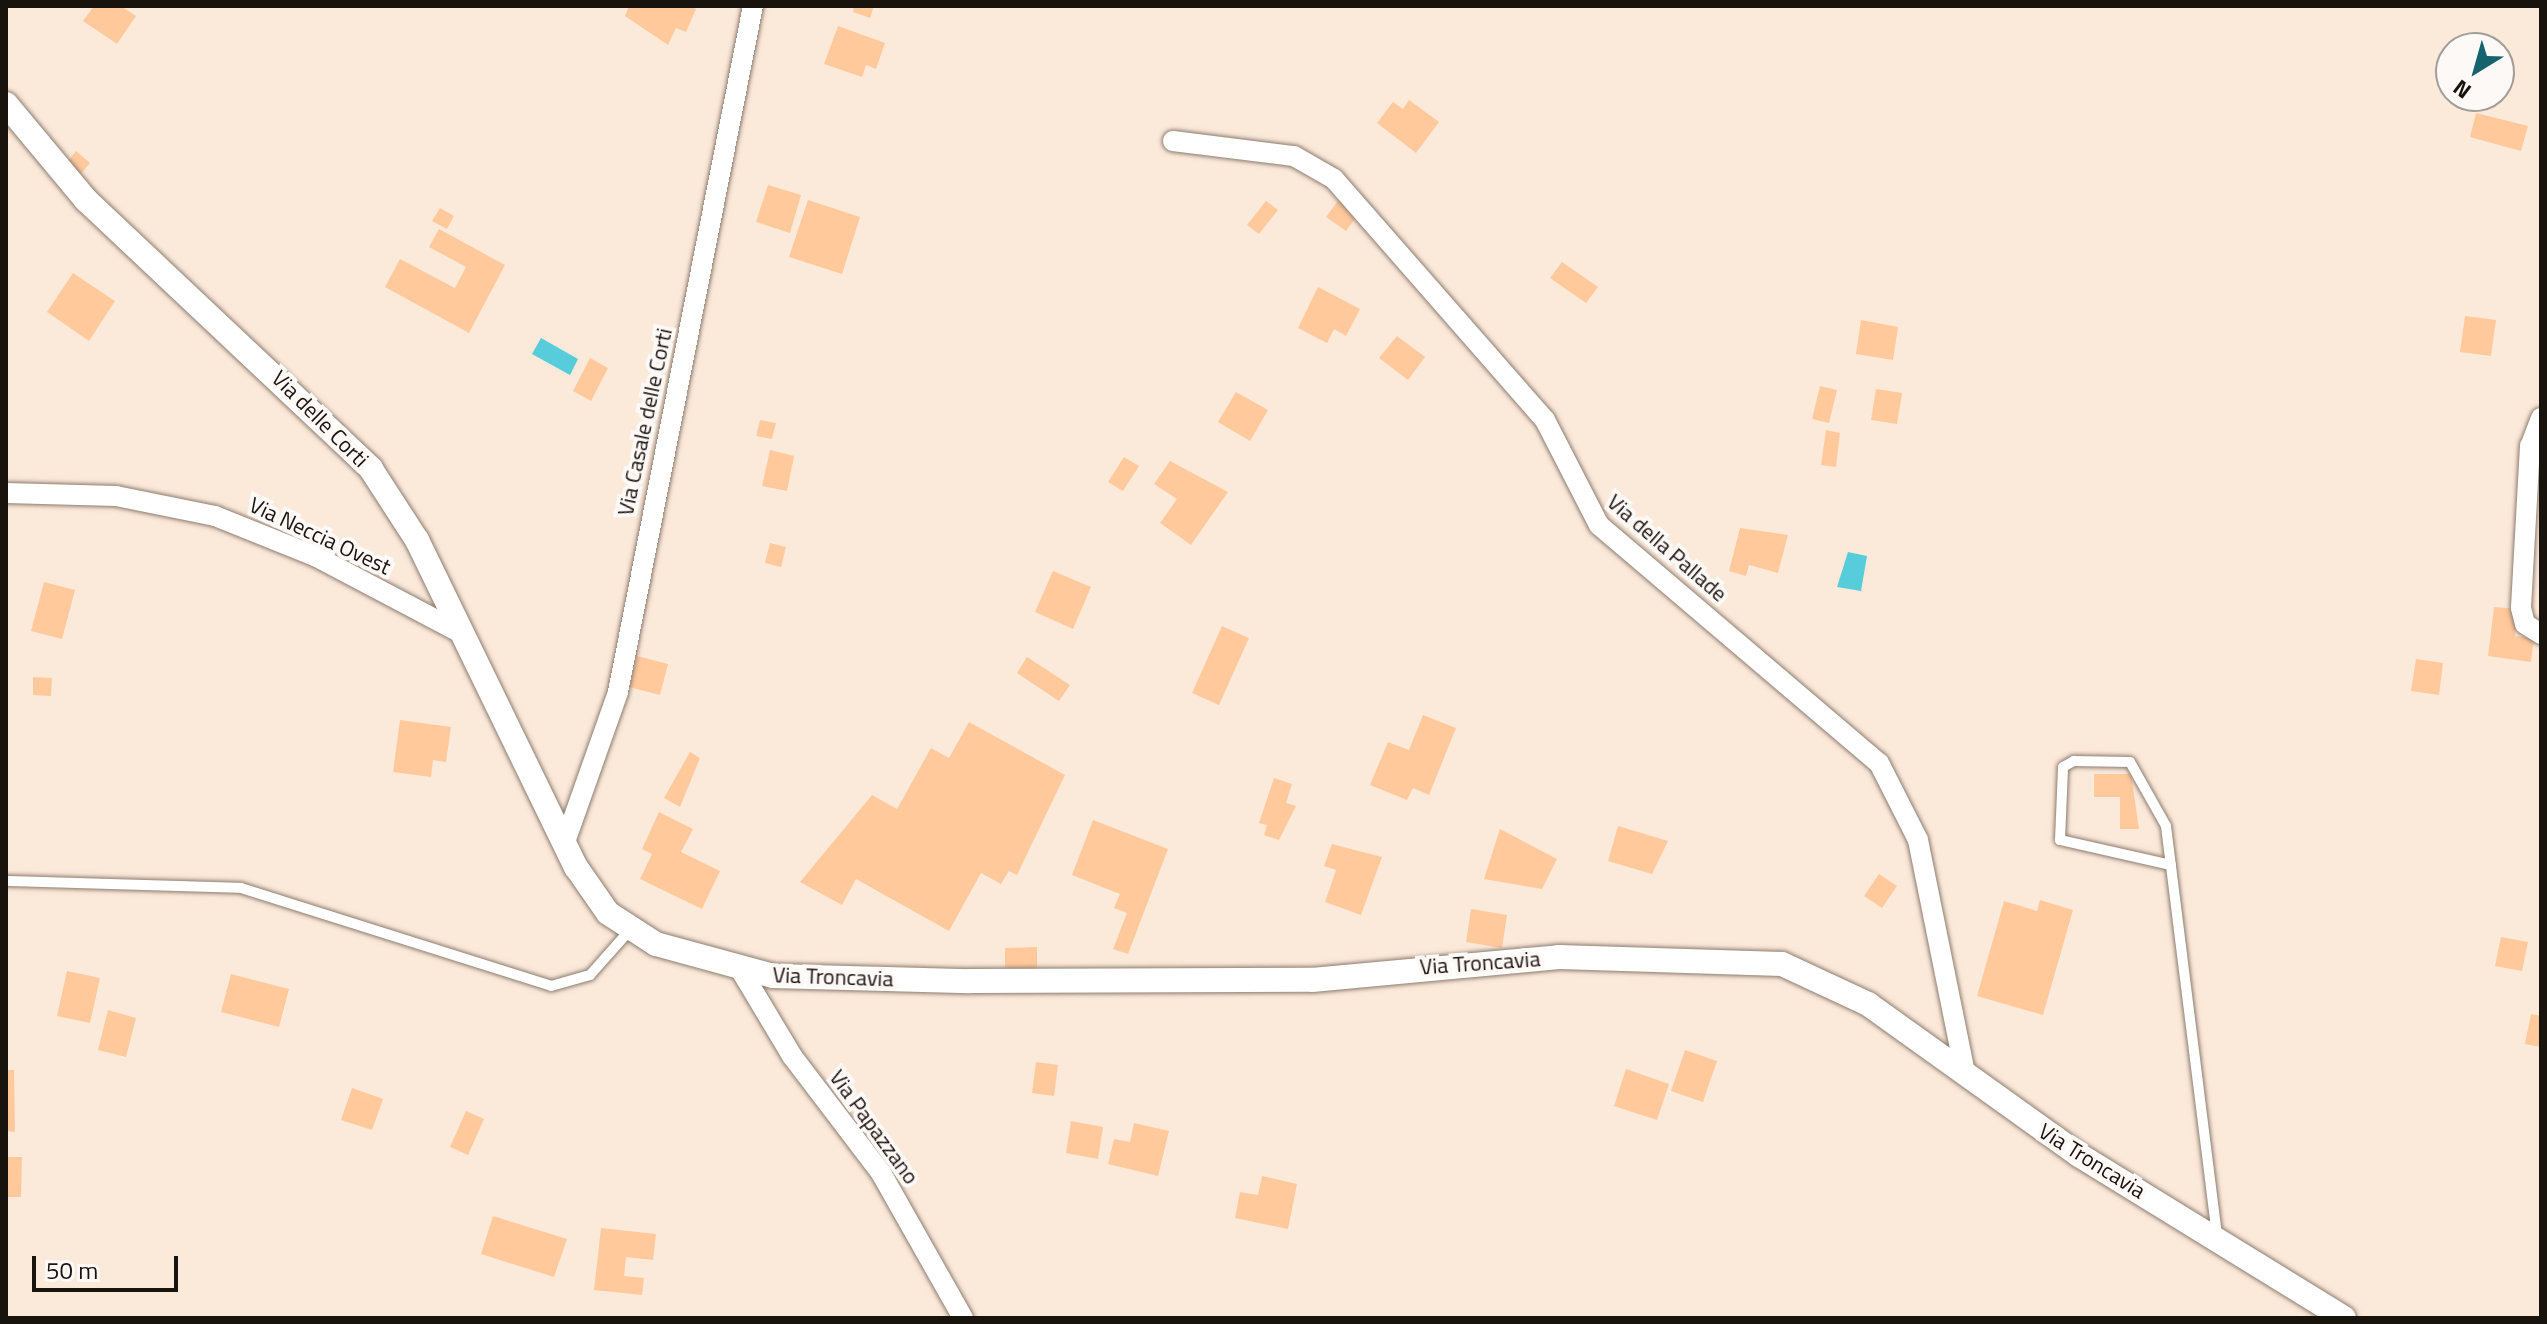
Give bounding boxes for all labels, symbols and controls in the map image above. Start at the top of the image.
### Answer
north arrow [2435,32,2515,112]
text: N [2445,71,2478,108]
street label: Via Casale delle Corti [612,326,678,518]
street label: Via delle Corti [266,365,374,473]
street label: Via della Pallade [1602,489,1732,607]
street label: Via Neccia Ovest [245,492,395,580]
street label: Via Troncavia [1419,946,1541,980]
street label: Via Troncavia [772,962,894,992]
street label: Via Papazzano [824,1065,924,1189]
street label: Via Troncavia [2034,1118,2150,1204]
scale bar [36,1240,182,1290]
text: 50 m [46,1252,98,1288]

